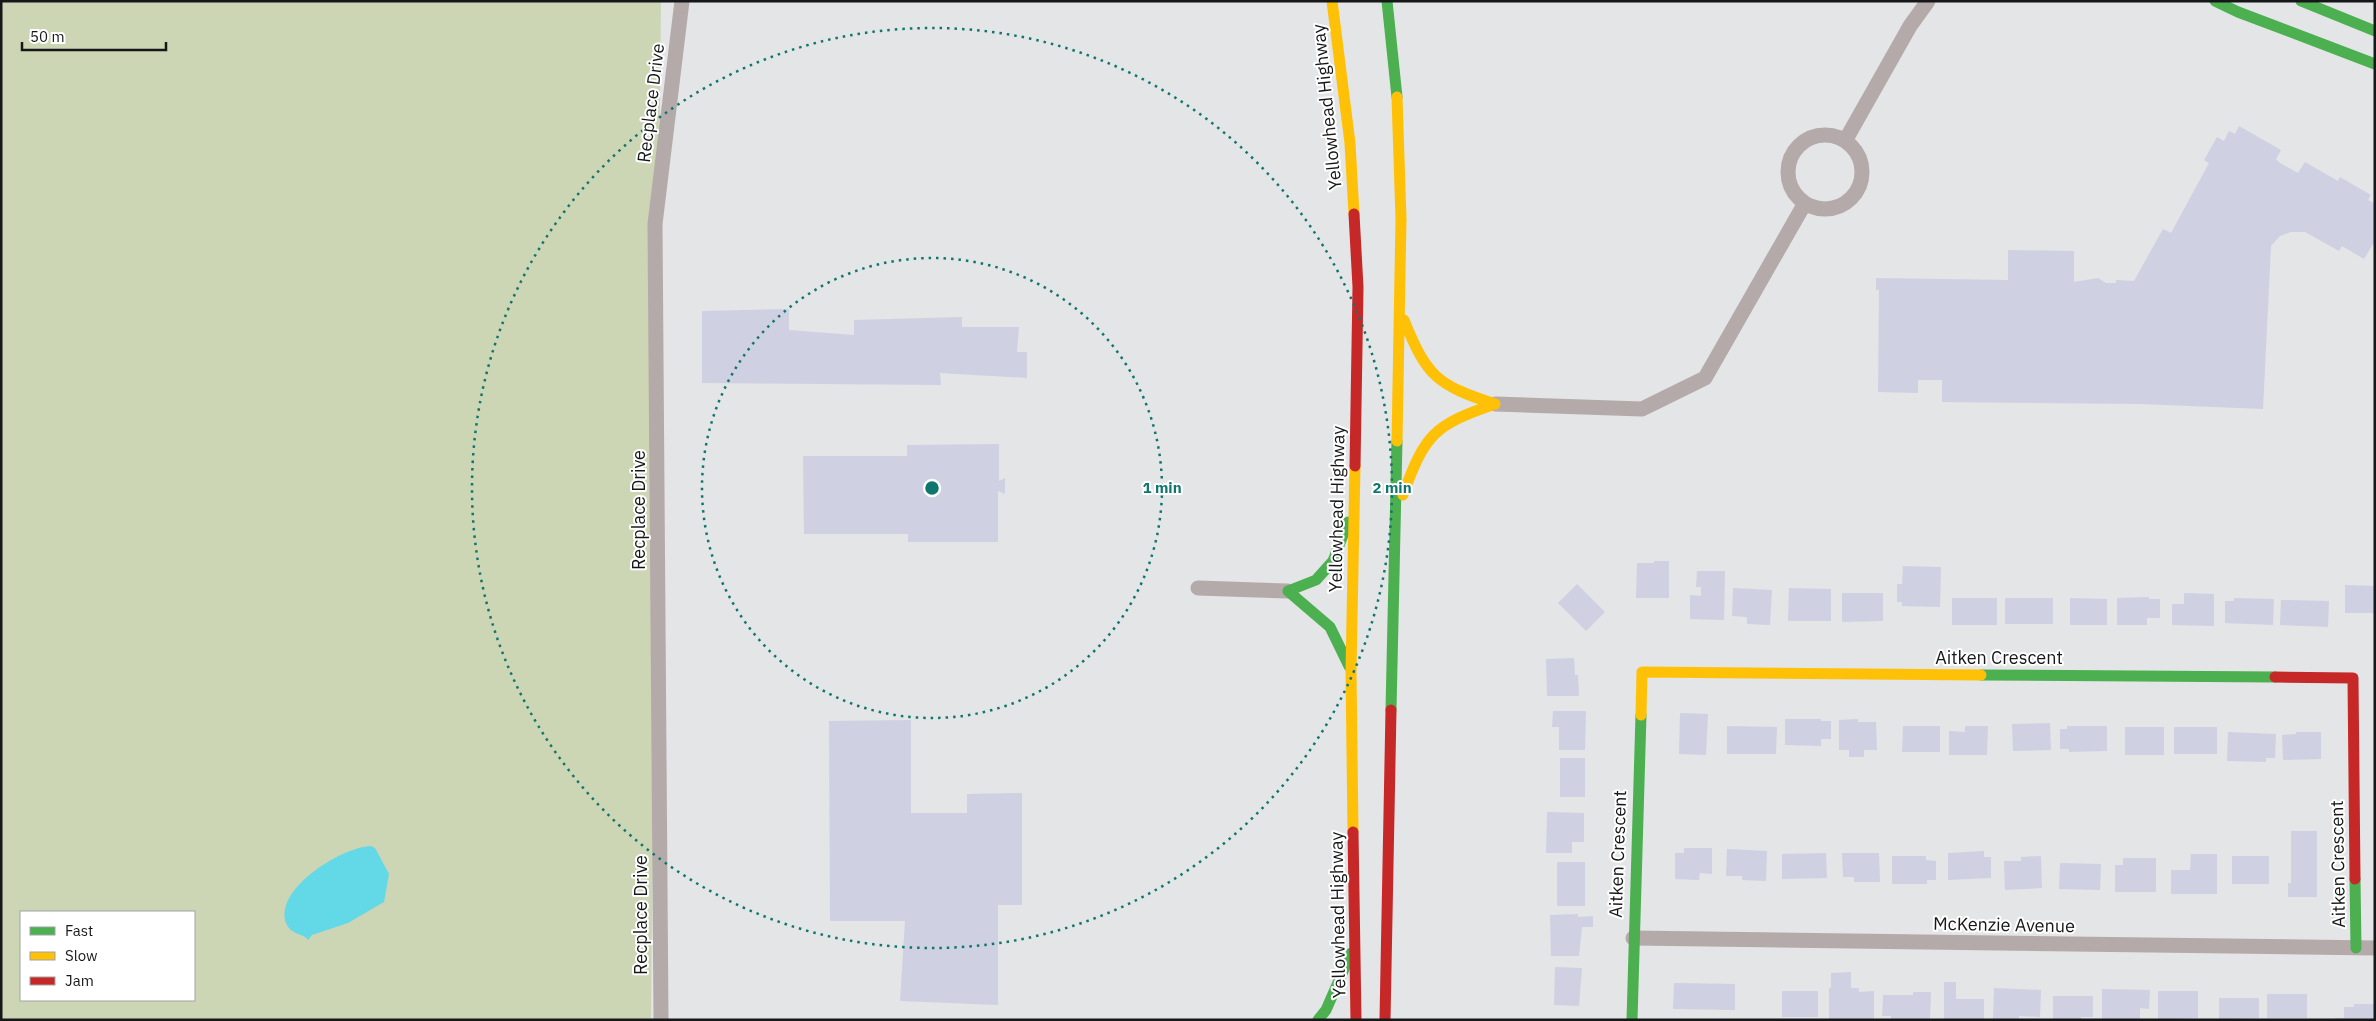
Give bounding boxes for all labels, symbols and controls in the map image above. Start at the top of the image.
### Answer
scale bar [22,20,166,52]
street label: Yellowhead Highway [1306,23,1347,191]
text: 50 m [30,27,65,46]
street label: Recplace Drive [632,42,669,164]
street label: Yellowhead Highway [1324,425,1349,592]
street label: Recplace Drive [627,450,650,570]
text: 1 min [1142,478,1182,497]
text: 2 min [1372,478,1412,497]
centre of rings [923,479,941,497]
street label: Aitken Crescent [1935,646,2063,669]
street label: Aitken Crescent [1604,790,1631,918]
street label: Aitken Crescent [2325,800,2350,928]
street label: Yellowhead Highway [1325,832,1350,999]
street label: Recplace Drive [629,855,652,975]
legend [20,911,195,1001]
street label: McKenzie Avenue [1933,912,2075,937]
text: Fast [65,921,93,940]
text: Slow [65,946,98,965]
text: Jam [65,971,94,990]

